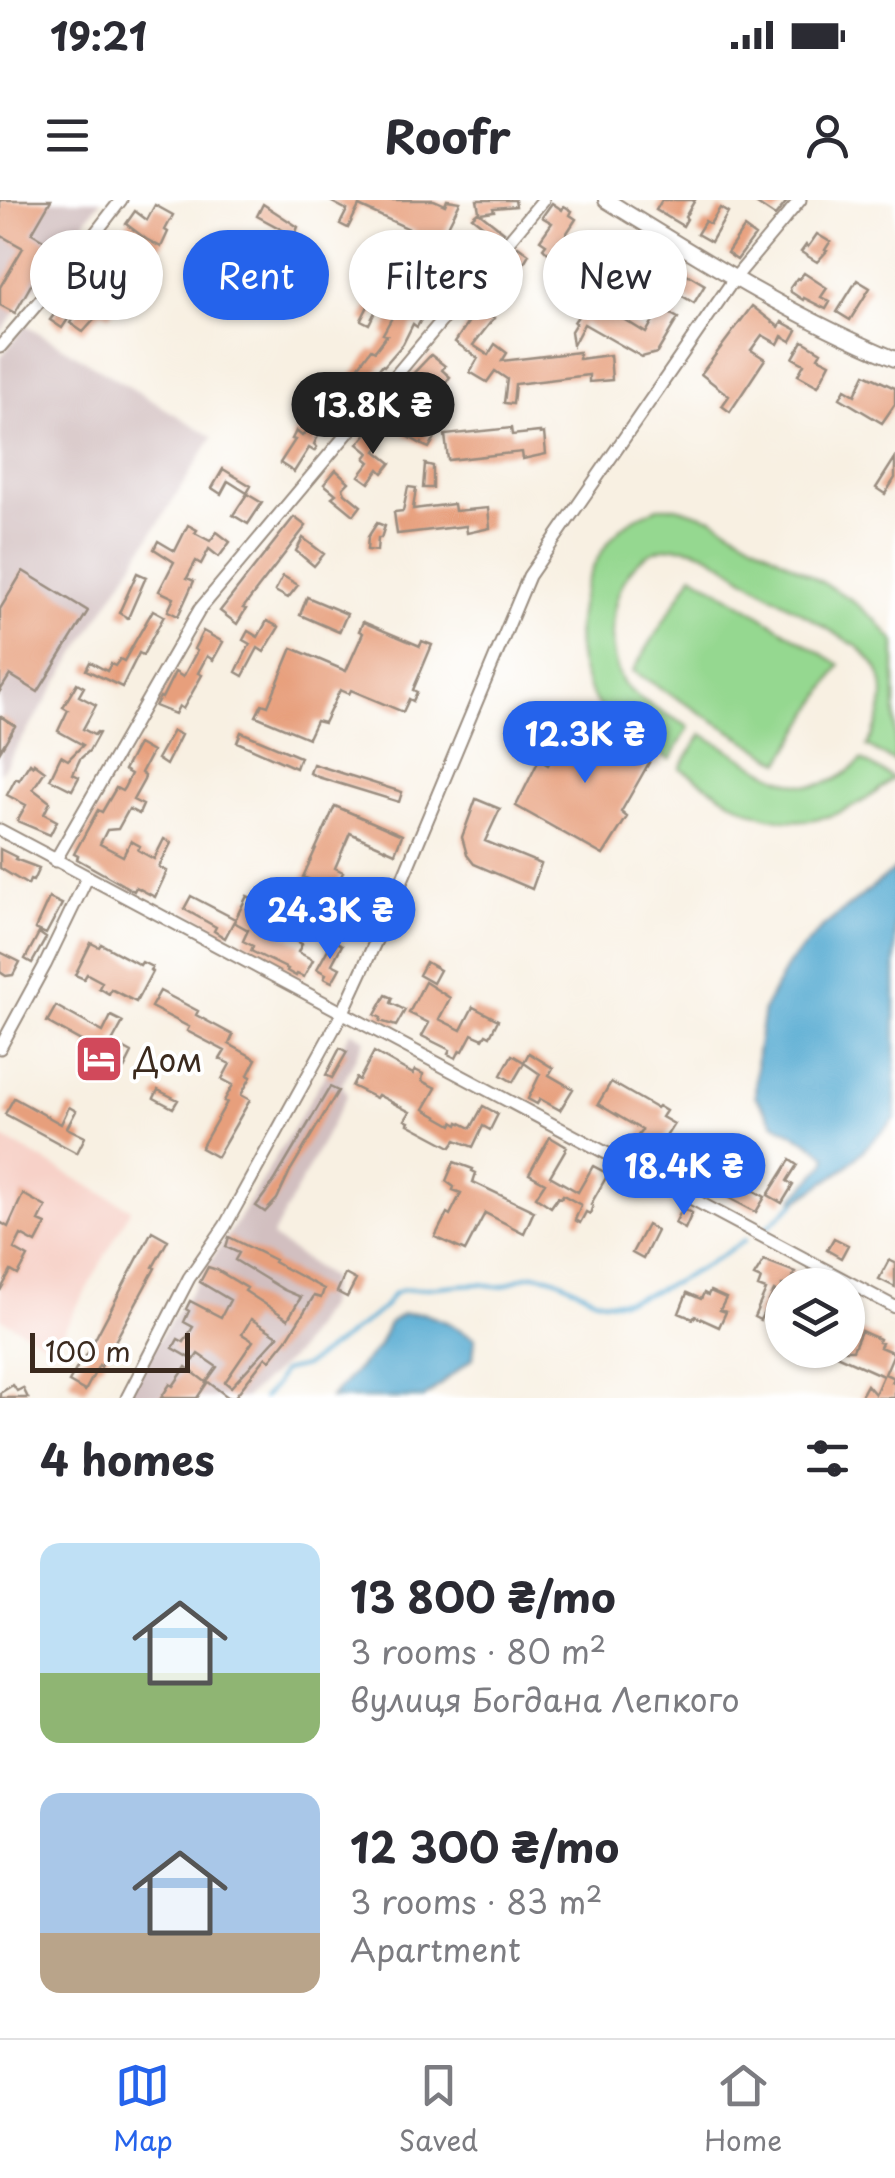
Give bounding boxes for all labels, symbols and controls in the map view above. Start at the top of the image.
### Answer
text: 19:21 [50,7,147,64]
text: Roofr [384,101,511,169]
icon: menu [40,108,95,163]
icon: person [800,108,855,163]
chip: Buy [30,230,163,320]
chip: Rent [183,230,329,320]
chip: Filters [349,230,523,320]
chip: New [543,230,687,320]
pin: 13.8K ₴ [281,372,465,457]
text: 13.8K ₴ [313,380,433,428]
pin: 12.3K ₴ [493,701,677,786]
text: 12.3K ₴ [525,709,645,757]
pin: 24.3K ₴ [238,877,422,962]
text: 24.3K ₴ [266,885,394,933]
hotel icon: Дом [73,1033,125,1085]
place label: Дом [133,1035,203,1083]
pin: 18.4K ₴ [592,1133,776,1218]
text: 18.4K ₴ [624,1141,744,1189]
map controls [765,1268,865,1368]
button: layers [765,1268,865,1368]
scale bar [30,1328,190,1372]
text: 100 m [45,1329,131,1372]
text: 4 homes [40,1427,215,1490]
icon: filters [800,1431,855,1486]
text: 13 800 ₴/mo [350,1564,616,1627]
icon: home [120,1583,240,1703]
text: 3 rooms · 80 m² [350,1627,606,1675]
text: вулиця Богдана Лепкого [350,1675,740,1723]
text: 12 300 ₴/mo [350,1814,619,1877]
icon: home [120,1833,240,1953]
text: 3 rooms · 83 m² [350,1877,603,1925]
text: Apartment [350,1925,521,1973]
tab: Map [113,2058,173,2161]
tab: Saved [399,2058,478,2161]
tab: Home [704,2058,782,2161]

